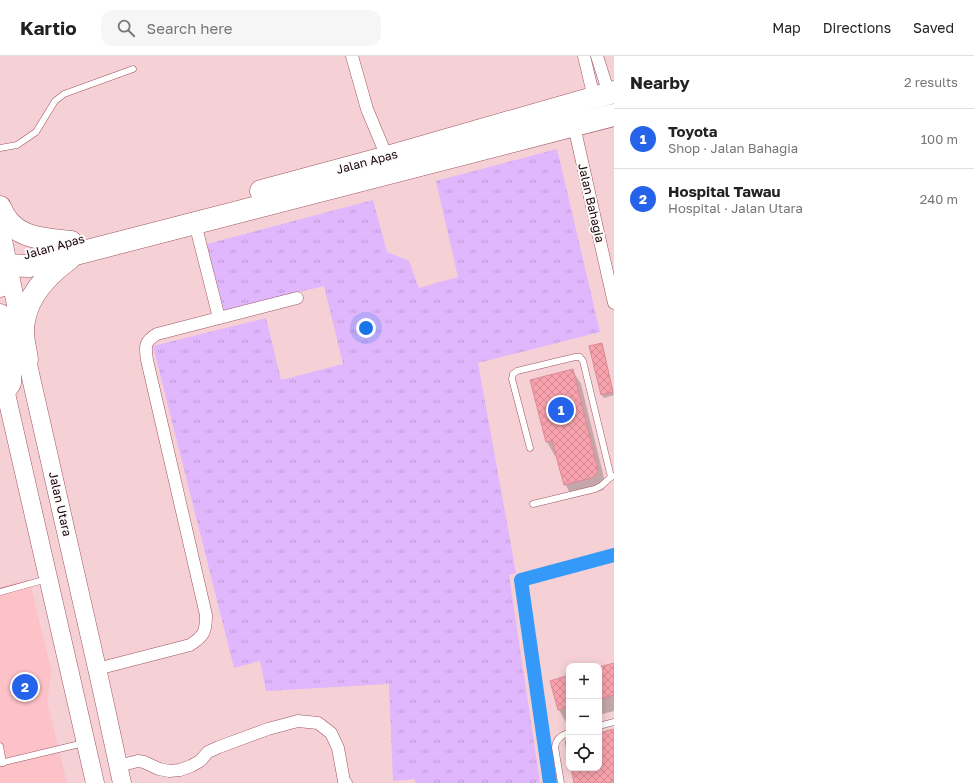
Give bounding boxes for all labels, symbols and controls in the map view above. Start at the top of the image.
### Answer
search box [101,10,381,46]
text: Kartio [20,16,77,39]
icon: search [115,17,137,39]
text: Search here [147,19,233,37]
text: Map [772,19,801,36]
text: Directions [823,19,891,36]
text: Saved [913,19,954,36]
text: Nearby [630,72,690,93]
text: 2 results [904,74,958,90]
text: Toyota [668,122,718,140]
text: 1 [640,131,646,147]
text: 100 m [921,131,958,147]
text: Shop · Jalan Bahagia [668,140,798,156]
street label: Jalan Apas [334,146,399,177]
street label: Jalan Bahagia [575,162,608,244]
text: Hospital Tawau [668,182,780,200]
text: 2 [639,191,647,207]
text: 240 m [920,191,958,207]
text: Hospital · Jalan Utara [668,200,803,216]
street label: Jalan Apas [22,231,86,262]
your location [356,318,376,338]
pin: 1 [548,395,574,425]
street label: Jalan Utara [46,470,75,538]
map controls [566,663,602,771]
button: + [566,663,602,699]
pin: 2 [12,672,38,702]
button: − [566,699,602,735]
button: locate [566,735,602,771]

